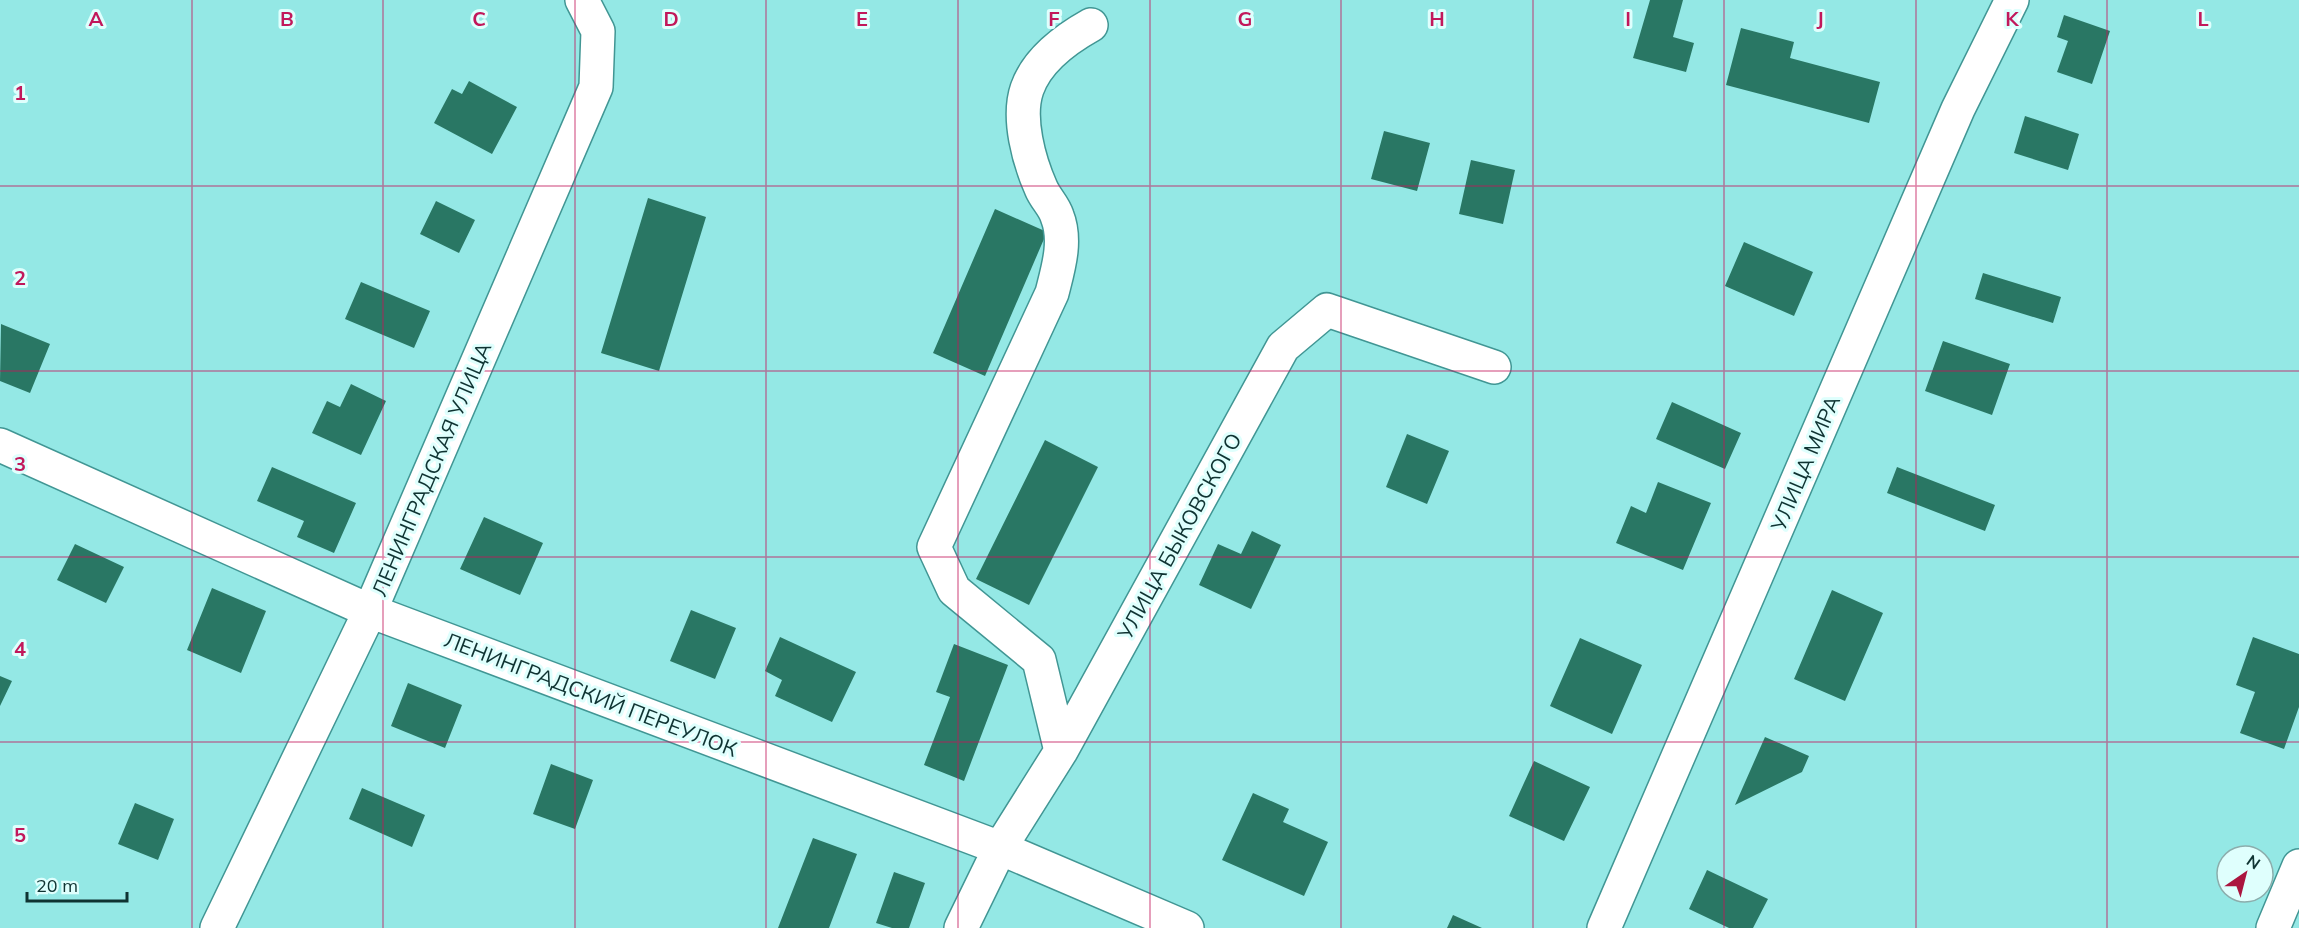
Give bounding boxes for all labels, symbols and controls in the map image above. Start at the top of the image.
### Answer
text: A [89,6,104,31]
text: B [280,6,294,31]
text: C [472,6,486,31]
text: D [663,6,679,31]
text: E [856,6,868,31]
text: F [1048,6,1060,31]
text: G [1238,6,1252,31]
text: H [1429,6,1445,31]
text: I [1625,6,1631,31]
text: J [1816,6,1824,31]
text: K [2005,6,2019,31]
text: L [2197,6,2209,31]
text: 1 [14,80,26,105]
text: 2 [14,265,26,290]
street label: ЛЕНИНГРАДСКАЯ УЛИЦА [366,338,497,600]
street label: УЛИЦА МИРА [1764,391,1845,536]
street label: УЛИЦА БЫКОВСКОГО [1111,428,1247,645]
text: 3 [14,451,26,476]
street label: ЛЕНИНГРАДСКИЙ ПЕРЕУЛОК [441,626,741,762]
text: 4 [14,636,26,661]
text: 5 [14,822,26,847]
north arrow [2215,844,2275,904]
text: N [2243,850,2264,873]
scale bar [27,865,128,903]
text: 20 m [36,874,78,897]

